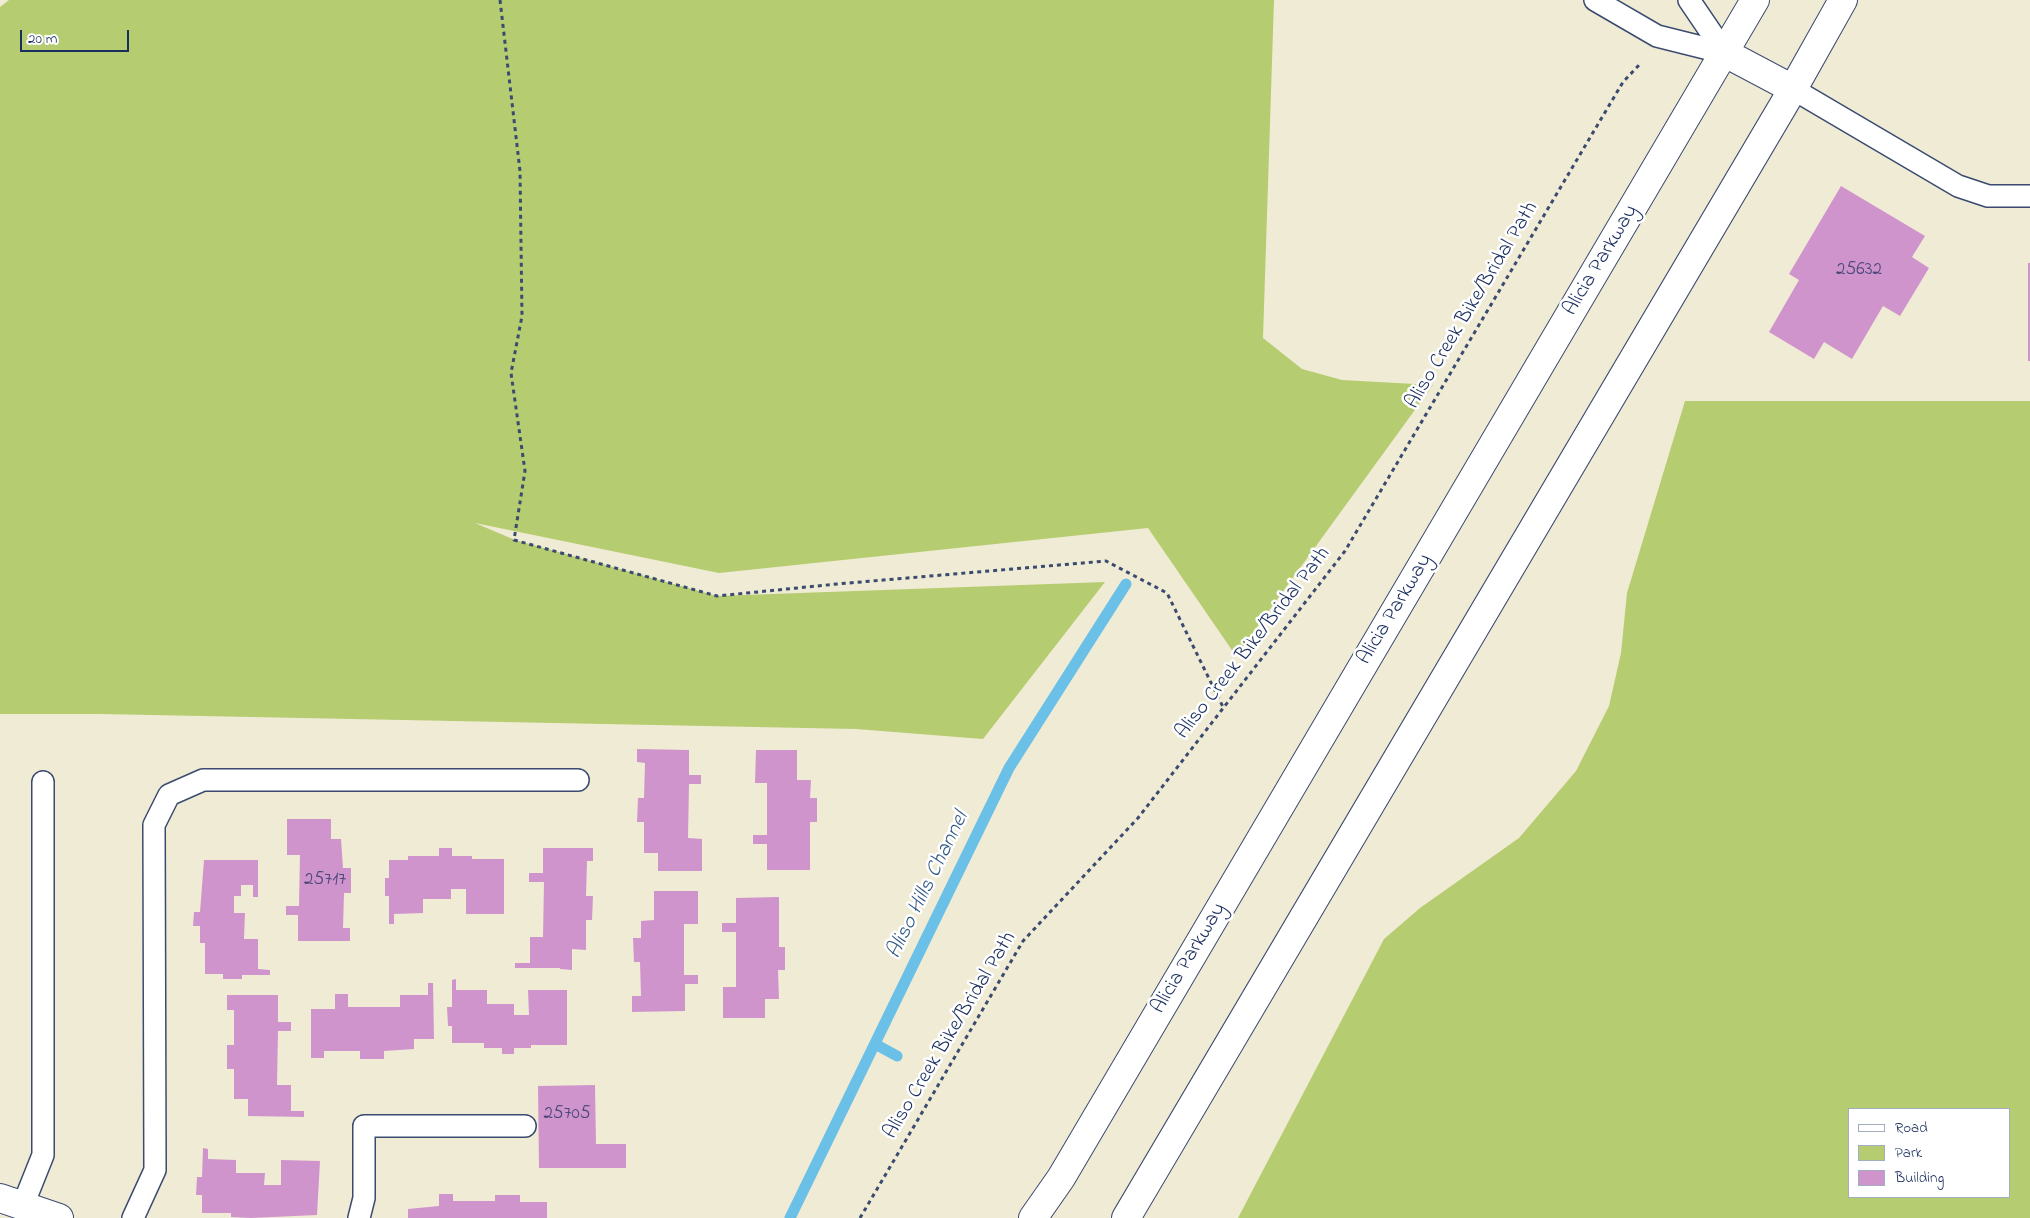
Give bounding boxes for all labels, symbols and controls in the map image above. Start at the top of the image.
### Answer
scale bar [22,20,131,52]
text: 20 m [28,28,57,50]
street label: Aliso Creek Bike/Bridal Path [1401,198,1545,414]
street label: Alicia Parkway [1559,201,1645,321]
house number: 25632 [1836,260,1882,282]
street label: Aliso Creek Bike/Bridal Path [1171,543,1337,745]
street label: Alicia Parkway [1353,550,1439,670]
water label: Aliso Hills Channel [882,808,976,964]
house number: 25717 [304,870,346,892]
street label: Alicia Parkway [1147,899,1233,1019]
street label: Aliso Creek Bike/Bridal Path [879,928,1023,1144]
house number: 25705 [543,1104,591,1126]
legend [1848,1108,2010,1198]
text: Road [1895,1117,1928,1139]
text: Park [1895,1142,1922,1164]
text: Building [1895,1167,1944,1189]

